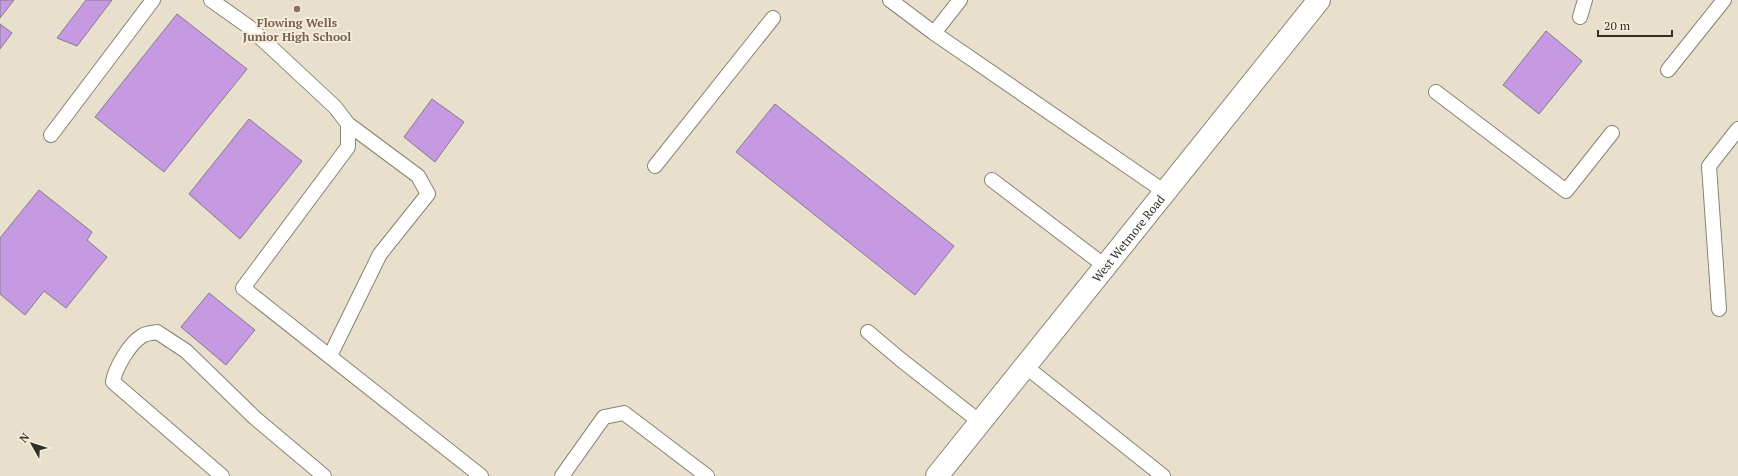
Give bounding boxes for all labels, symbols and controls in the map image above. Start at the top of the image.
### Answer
marker: Flowing Wells Junior High School [292,4,302,14]
scale bar [1598,12,1672,38]
place label: Flowing Wells Junior High School [243,15,351,44]
text: 20 m [1604,18,1631,33]
street label: West Wetmore Road [1088,191,1168,285]
north arrow [12,424,52,464]
text: N [16,430,33,445]

